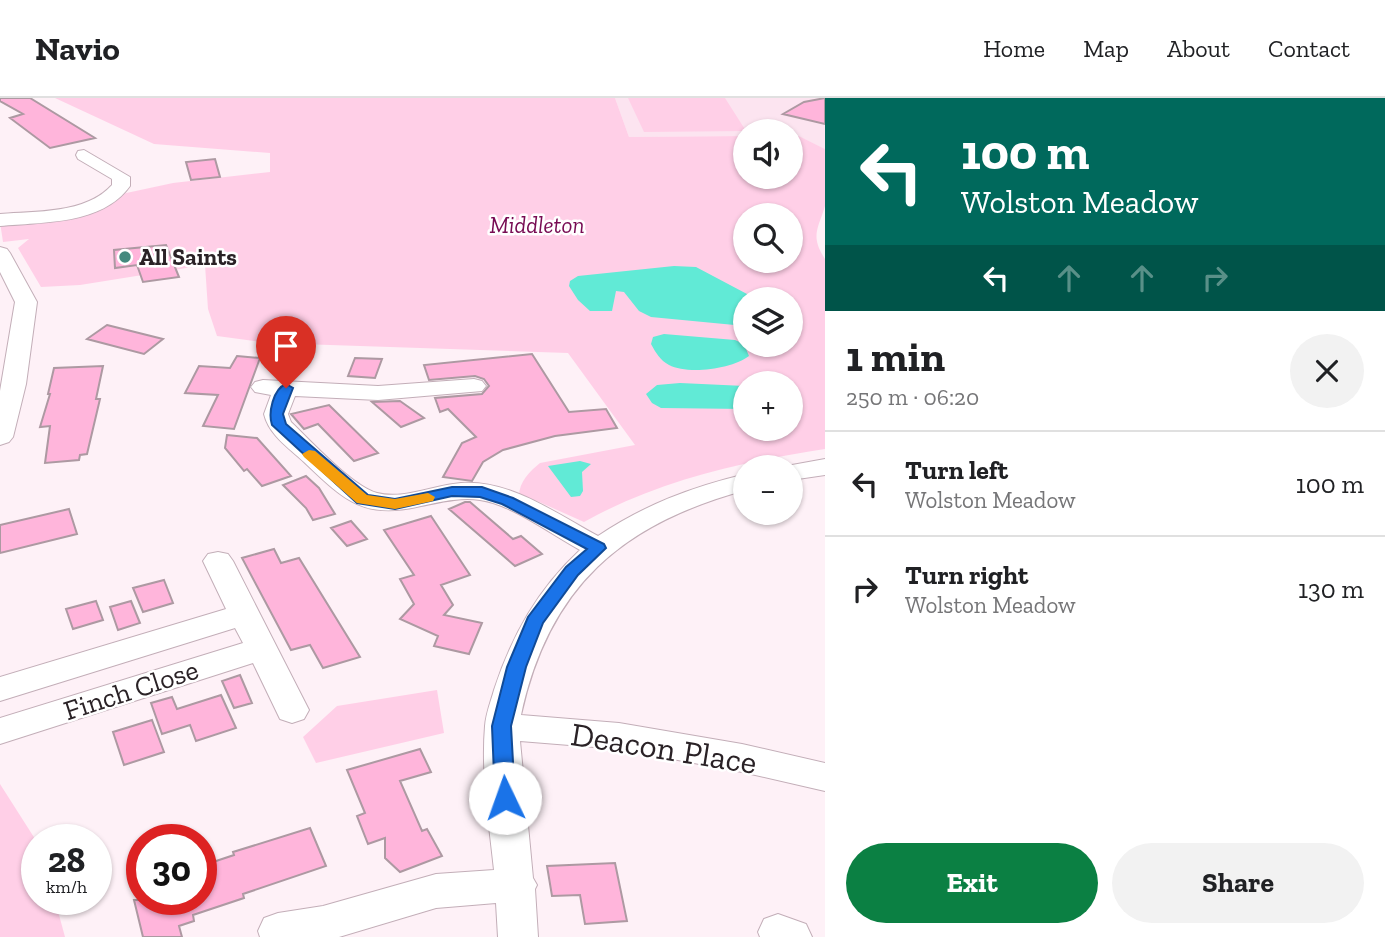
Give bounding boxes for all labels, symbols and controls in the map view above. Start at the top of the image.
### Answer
text: Navio [35,29,120,68]
text: Home [983,34,1045,63]
text: Map [1083,34,1129,63]
text: About [1167,34,1230,63]
text: Contact [1268,34,1350,63]
map controls [733,119,803,525]
button: sound [733,119,803,189]
text: 100 m [961,123,1089,182]
icon: left [846,126,937,217]
text: Wolston Meadow [961,183,1198,221]
button: search [733,203,803,273]
park label: Middleton [489,211,585,239]
place label: All Saints [139,243,237,271]
marker: All Saints [117,249,133,265]
icon: left [977,259,1015,297]
icon: ahead [1050,259,1088,297]
icon: ahead [1123,259,1161,297]
icon: right [1196,259,1234,297]
button: layers [733,287,803,357]
pin [256,316,316,388]
icon: arrive [267,327,305,365]
text: 1 min [846,331,945,382]
button: close [1290,334,1364,408]
button: + [733,371,803,441]
text: 250 m · 06:20 [846,383,979,411]
text: Turn left [905,454,1008,486]
button: − [733,455,803,525]
icon: left [846,465,884,503]
text: 100 m [1296,468,1364,500]
text: Wolston Meadow [905,486,1076,514]
text: Turn right [905,559,1028,591]
icon: right [846,570,884,608]
text: 130 m [1298,573,1364,605]
text: Wolston Meadow [905,591,1076,619]
street label: Finch Close [60,653,202,727]
street label: Deacon Place [568,714,760,782]
position arrow [468,761,542,835]
speed limit sign: 30 [126,824,217,915]
text: 28 [48,839,85,881]
button: Exit [846,843,1098,923]
button: Share [1112,843,1364,923]
text: km/h [46,876,87,898]

